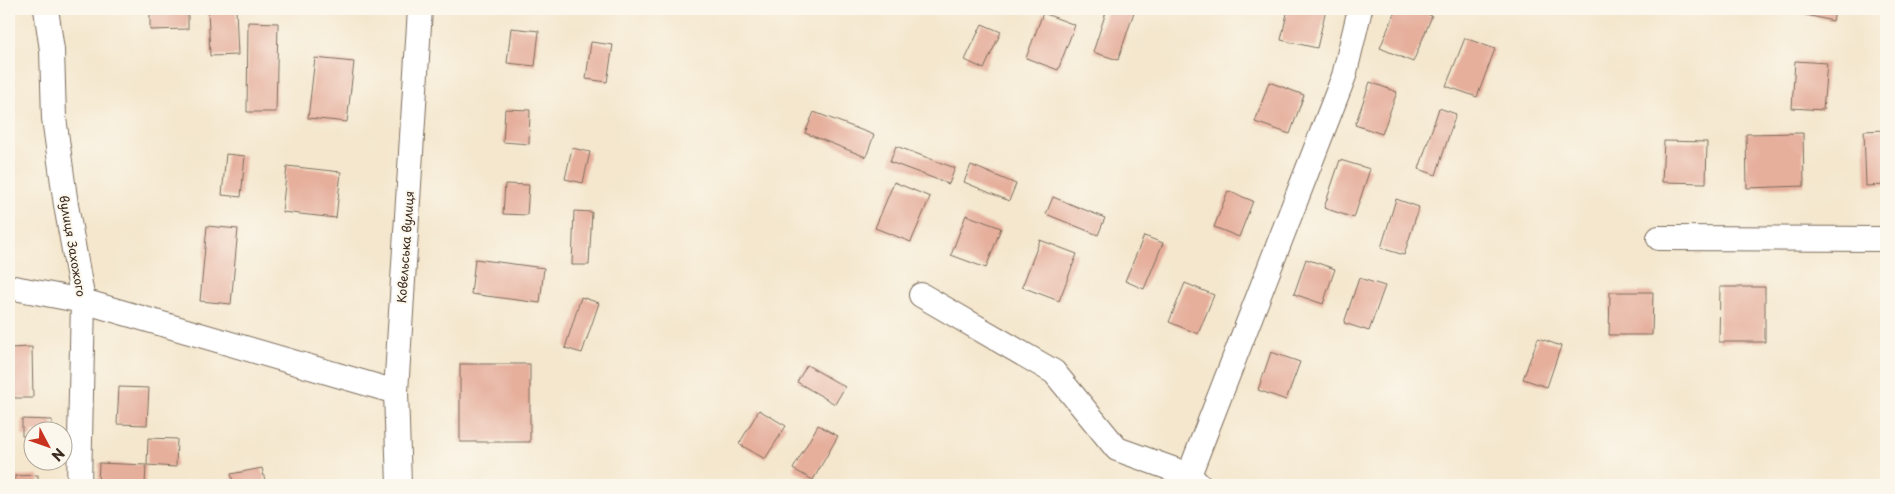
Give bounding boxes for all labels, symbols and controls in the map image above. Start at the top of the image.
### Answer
street label: Ковельська вулиця [392,190,418,304]
street label: вулиця Захожого [55,194,91,298]
north arrow [22,422,72,472]
text: N [47,444,70,466]

